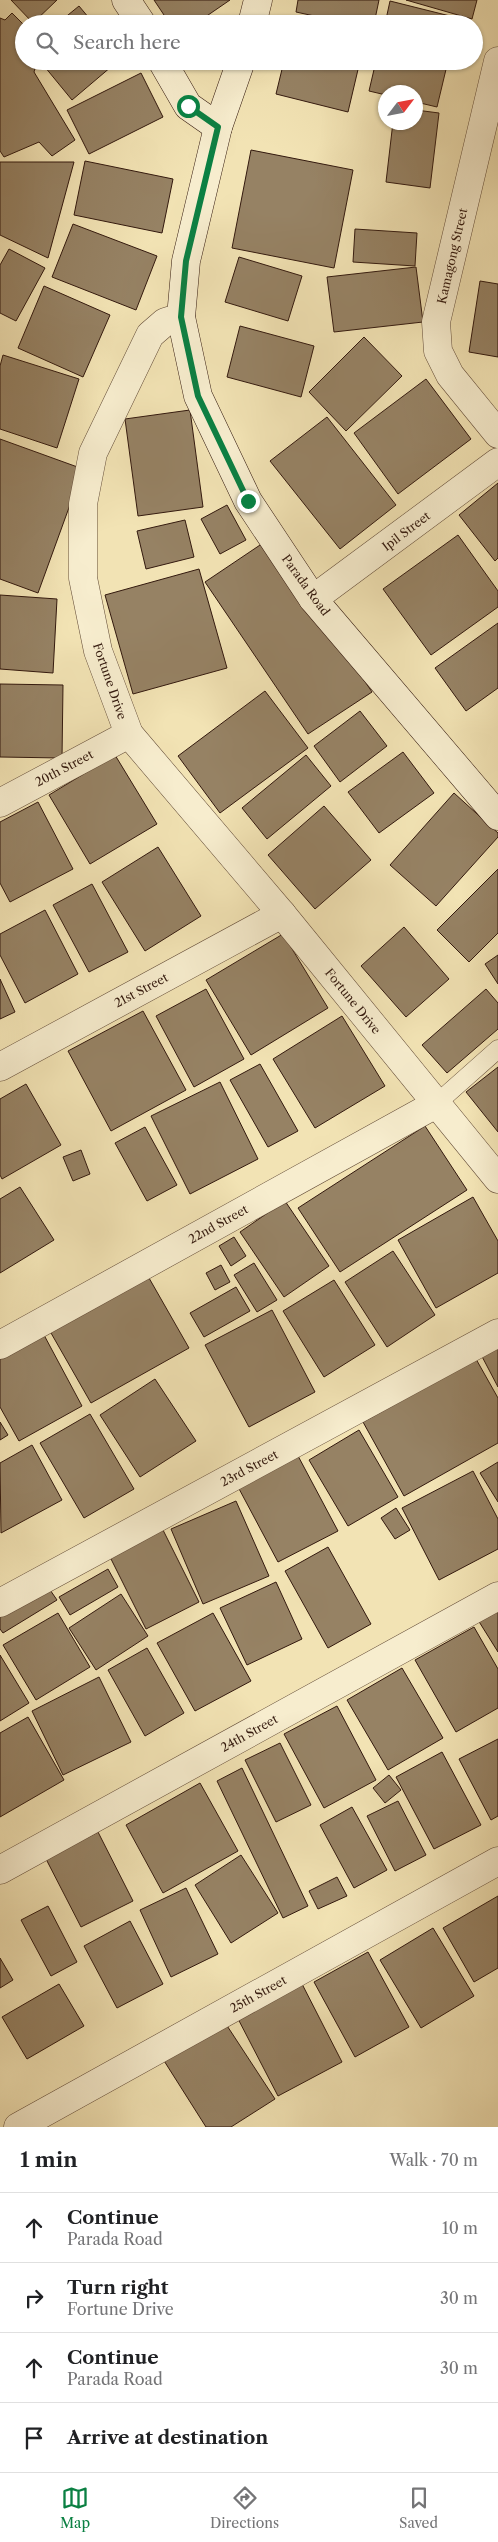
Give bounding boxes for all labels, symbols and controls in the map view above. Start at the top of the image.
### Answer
search box [15,15,483,70]
icon: search [33,29,61,57]
text: Search here [73,31,181,54]
north arrow [378,85,423,130]
route start [177,95,200,118]
street label: Kamagong Street [434,206,470,305]
route end [237,490,260,513]
street label: Ipil Street [379,508,434,554]
street label: Parada Road [279,552,334,619]
street label: Fortune Drive [90,641,130,722]
street label: 20th Street [32,746,96,790]
street label: Fortune Drive [322,965,384,1037]
street label: 21st Street [112,969,171,1010]
street label: 22nd Street [186,1201,251,1247]
street label: 23rd Street [218,1446,281,1489]
street label: 24th Street [218,1711,281,1755]
street label: 25th Street [227,1972,290,2016]
text: 1 min [20,2147,78,2172]
text: Walk · 70 m [390,2150,478,2170]
text: Continue [67,2206,159,2229]
icon: ahead [20,2214,48,2242]
text: 10 m [442,2218,478,2238]
text: Parada Road [67,2229,163,2249]
text: Turn right [67,2276,168,2299]
icon: right [20,2284,48,2312]
text: 30 m [440,2288,478,2308]
text: Fortune Drive [67,2299,174,2319]
text: Continue [67,2346,159,2369]
icon: ahead [20,2354,48,2382]
text: 30 m [440,2358,478,2378]
text: Parada Road [67,2369,163,2389]
icon: arrive [20,2424,48,2452]
text: Arrive at destination [67,2426,268,2449]
tab: Map [60,2484,90,2532]
tab: Directions [210,2484,279,2532]
tab: Saved [399,2484,438,2532]

